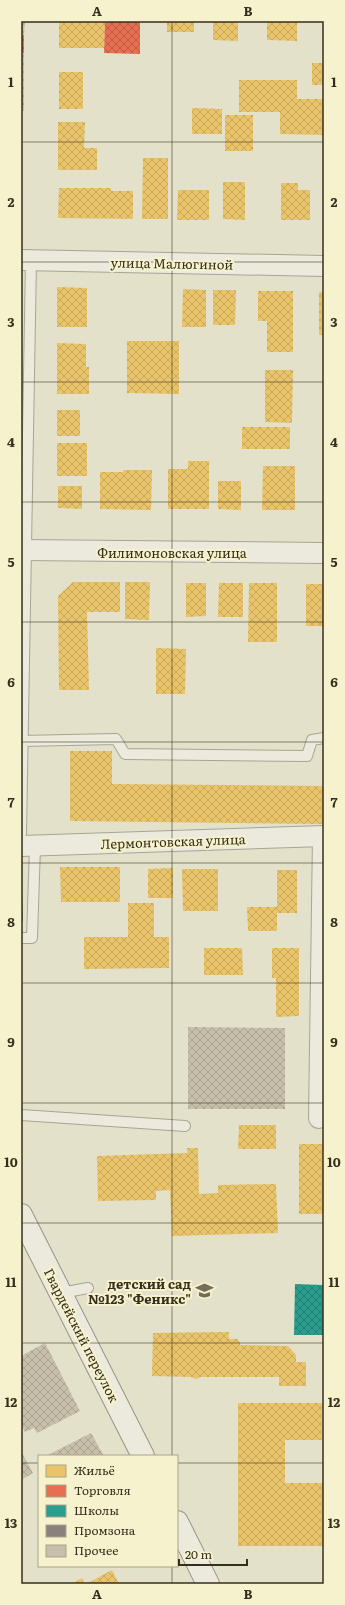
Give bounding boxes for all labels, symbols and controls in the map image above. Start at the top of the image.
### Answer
text: A [92,1,102,20]
text: B [244,1,253,20]
text: 1 [8,72,14,91]
text: 1 [331,72,337,91]
text: 2 [8,192,15,211]
text: 2 [331,192,338,211]
street label: улица Малюгиной [111,252,234,274]
text: 3 [7,312,15,331]
text: 3 [330,312,338,331]
text: 4 [7,432,15,451]
text: 4 [330,432,338,451]
street label: Филимоновская улица [97,543,247,562]
text: 5 [7,552,15,571]
text: 5 [330,552,338,571]
text: 6 [7,672,15,691]
text: 6 [330,672,338,691]
text: 7 [7,792,15,811]
text: 7 [330,792,338,811]
street label: Лермонтовская улица [100,829,246,853]
text: 8 [7,912,15,931]
text: 8 [330,912,338,931]
text: 9 [7,1032,15,1051]
text: 9 [330,1032,338,1051]
text: 10 [4,1152,18,1171]
text: 10 [327,1152,341,1171]
street label: Гвардейский переулок [40,1265,124,1406]
text: 11 [6,1272,17,1291]
text: 11 [329,1272,340,1291]
place label: детский сад №123 "Феникс" [88,1274,191,1308]
school or university icon: детский сад №123 "Феникс" [194,1280,214,1300]
text: 12 [5,1392,17,1411]
text: 12 [328,1392,340,1411]
legend [38,1455,178,1567]
text: Жильё [74,1461,115,1479]
text: Торговля [74,1481,131,1499]
text: Школы [74,1501,119,1519]
text: 13 [5,1513,17,1532]
text: 13 [328,1513,340,1532]
text: Промзона [74,1521,136,1539]
text: Прочее [74,1541,118,1559]
scale bar [179,1541,247,1567]
text: 20 m [185,1545,212,1563]
text: A [92,1584,102,1603]
text: B [244,1584,253,1603]

